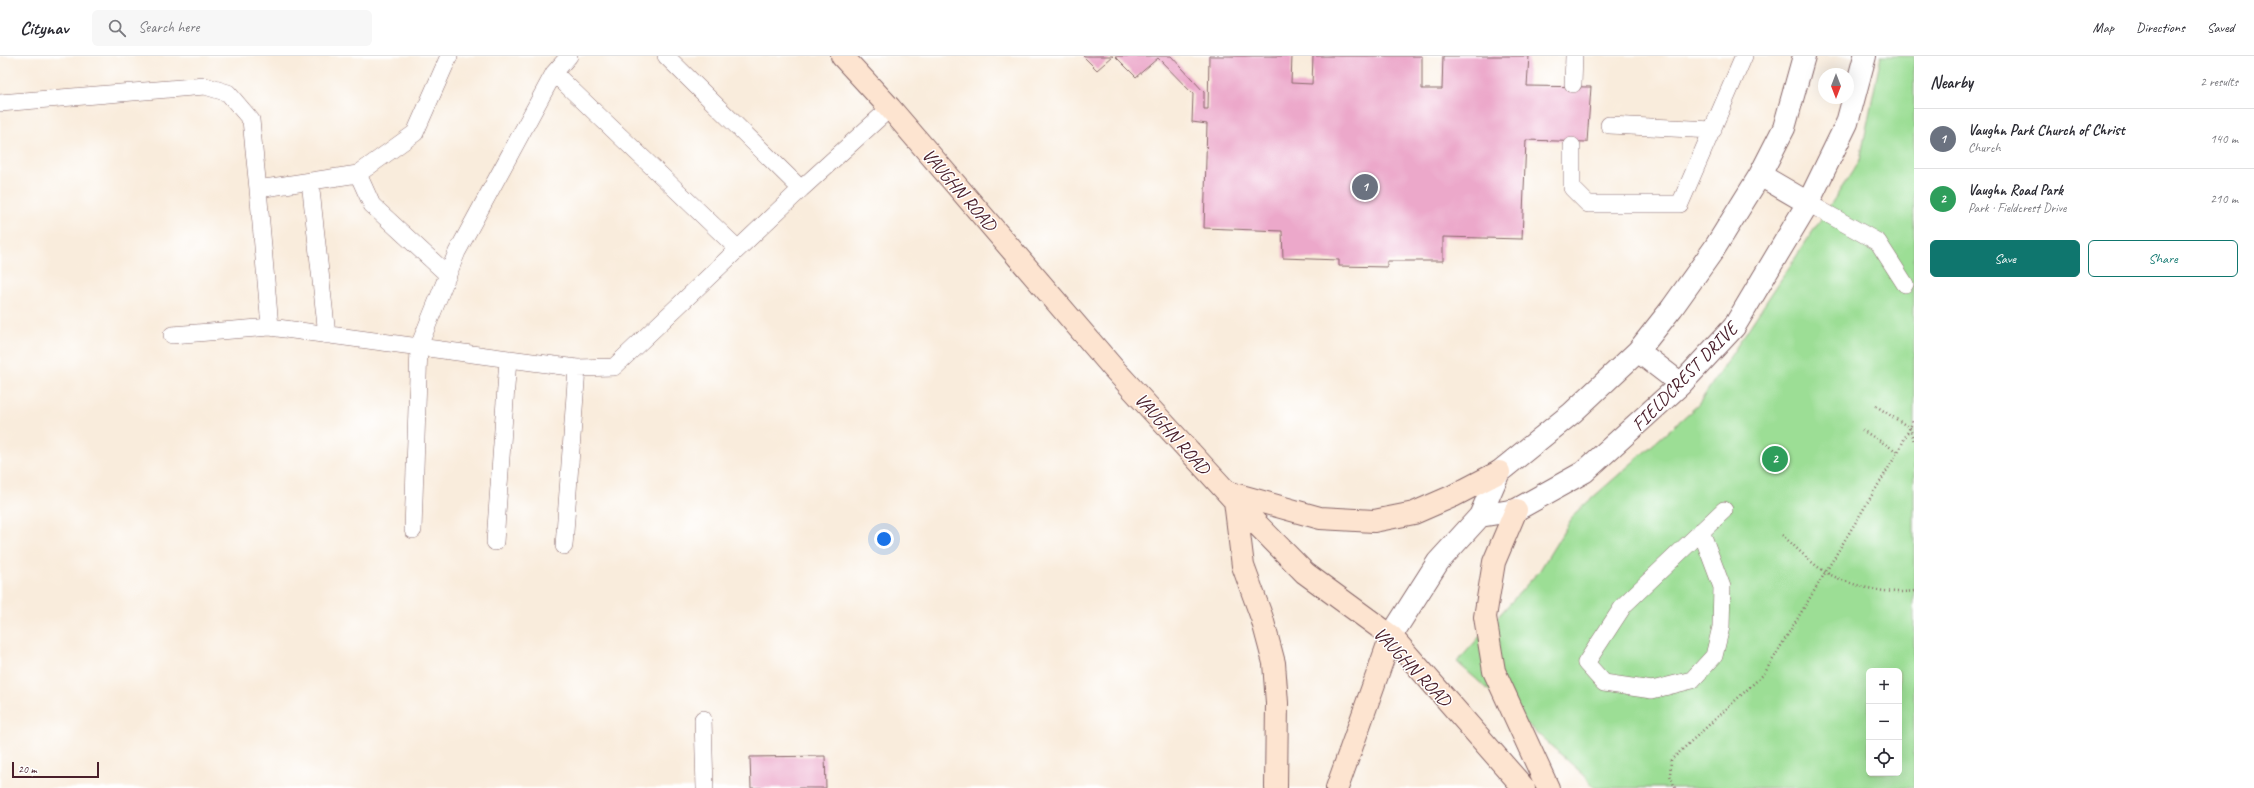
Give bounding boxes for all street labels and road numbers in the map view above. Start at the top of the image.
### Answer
street label: VAUGHN ROAD [917,143,1003,237]
street label: FIELDCREST DRIVE [1627,315,1745,436]
street label: VAUGHN ROAD [1129,388,1217,481]
street label: VAUGHN ROAD [1368,622,1458,713]

